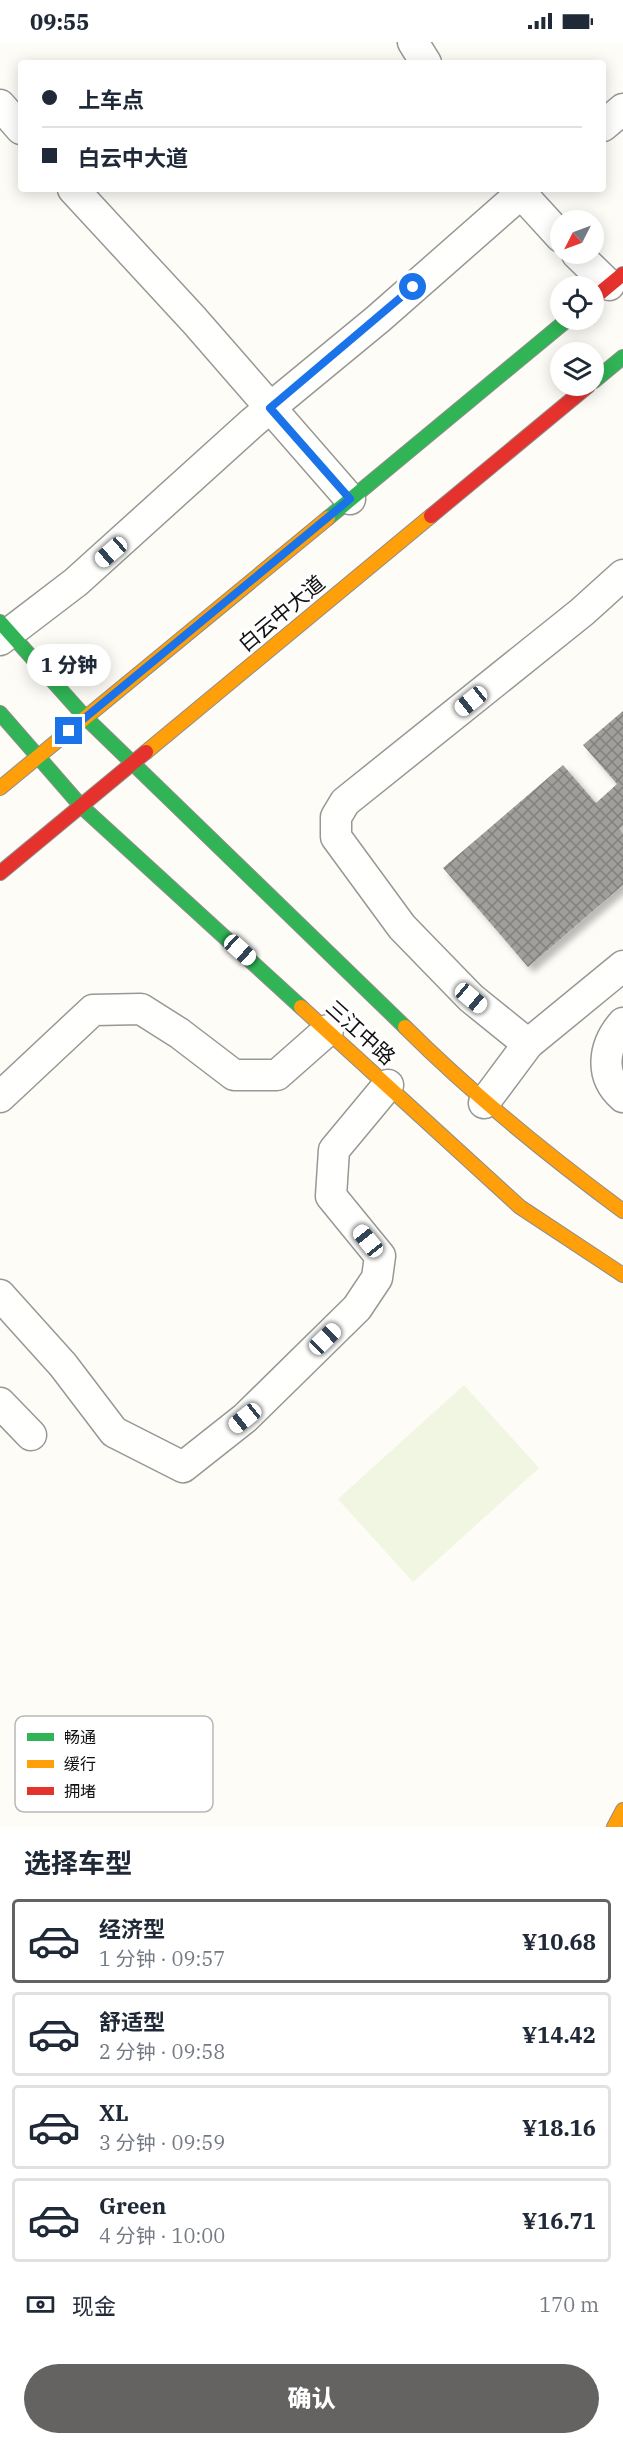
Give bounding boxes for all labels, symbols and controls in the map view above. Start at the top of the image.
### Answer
text: 09:55 [30,7,89,36]
text: 上车点 [78,85,144,114]
text: 白云中大道 [78,143,188,172]
north arrow [550,210,604,264]
map controls [550,210,604,396]
route start [399,273,426,300]
button: locate [550,276,604,330]
button: layers [550,342,604,396]
car [92,533,130,571]
street label: 白云中大道 [232,569,330,657]
callout: 1 分钟 [27,644,111,686]
text: 1 分钟 [41,651,97,678]
car [451,683,491,719]
route end [55,717,82,744]
car [221,931,259,969]
car [451,980,491,1016]
street label: 三江中路 [320,993,402,1071]
car [350,1221,386,1261]
car [306,1320,344,1358]
car [225,1400,265,1436]
legend [15,1716,213,1812]
text: 畅通 [64,1727,96,1747]
text: 缓行 [64,1754,96,1774]
text: 拥堵 [64,1781,96,1801]
text: 选择车型 [24,1845,132,1880]
icon: car [27,1914,81,1968]
text: 经济型 [99,1914,165,1943]
text: ¥10.68 [522,1927,596,1956]
text: 1 分钟 · 09:57 [99,1945,225,1972]
icon: car [27,2007,81,2061]
text: 舒适型 [99,2007,165,2036]
text: ¥14.42 [522,2020,596,2049]
text: 2 分钟 · 09:58 [99,2038,225,2065]
text: XL [99,2098,129,2127]
icon: car [27,2100,81,2154]
text: ¥18.16 [522,2113,596,2142]
text: 3 分钟 · 09:59 [99,2129,225,2156]
text: Green [99,2191,166,2220]
icon: car [27,2193,81,2247]
text: ¥16.71 [522,2206,596,2235]
text: 4 分钟 · 10:00 [99,2222,225,2249]
icon: cash [24,2288,57,2321]
text: 现金 [72,2291,116,2320]
text: 170 m [539,2291,599,2318]
button: 确认 [24,2364,599,2433]

